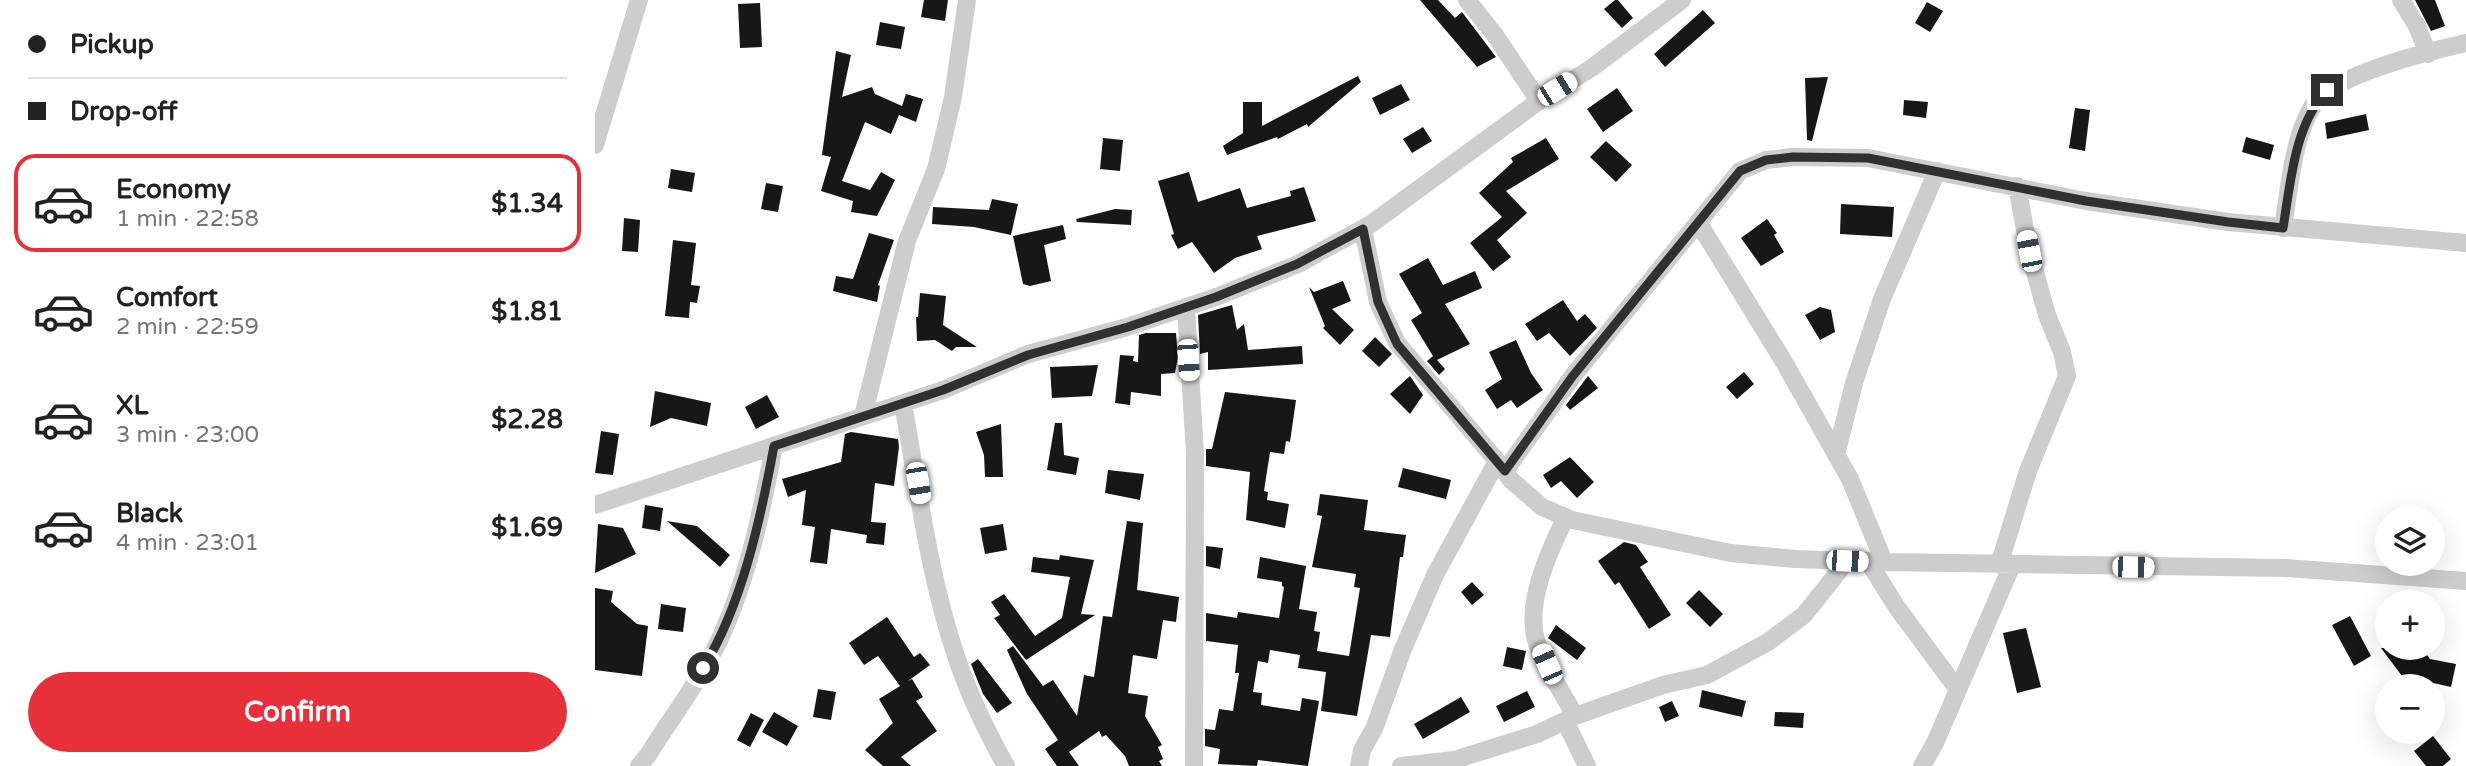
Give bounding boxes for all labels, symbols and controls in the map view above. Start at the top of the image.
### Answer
text: Pickup [70,29,154,60]
car [1534,69,1581,109]
route end [2311,74,2343,106]
text: Drop-off [70,96,177,127]
icon: car [32,172,95,235]
text: Economy [116,174,231,205]
text: $1.34 [491,188,563,219]
text: 1 min · 22:58 [116,205,259,233]
car [2015,228,2044,274]
icon: car [32,280,95,343]
text: Comfort [116,282,218,313]
text: $1.81 [491,296,563,327]
text: 2 min · 22:59 [116,313,259,341]
car [1177,338,1200,382]
icon: car [32,388,95,451]
text: XL [116,390,148,421]
text: $2.28 [491,404,563,435]
text: 3 min · 23:00 [116,421,259,449]
car [905,460,932,506]
icon: car [32,496,95,559]
text: Black [116,498,183,529]
map controls [2375,506,2445,744]
button: layers [2375,506,2445,576]
text: $1.69 [491,512,563,543]
text: 4 min · 23:01 [116,529,259,557]
car [1826,550,1869,572]
car [2112,556,2155,578]
button: + [2375,590,2445,660]
car [1529,641,1566,687]
route start [687,652,719,684]
button: Confirm [28,672,567,752]
button: − [2375,674,2445,744]

